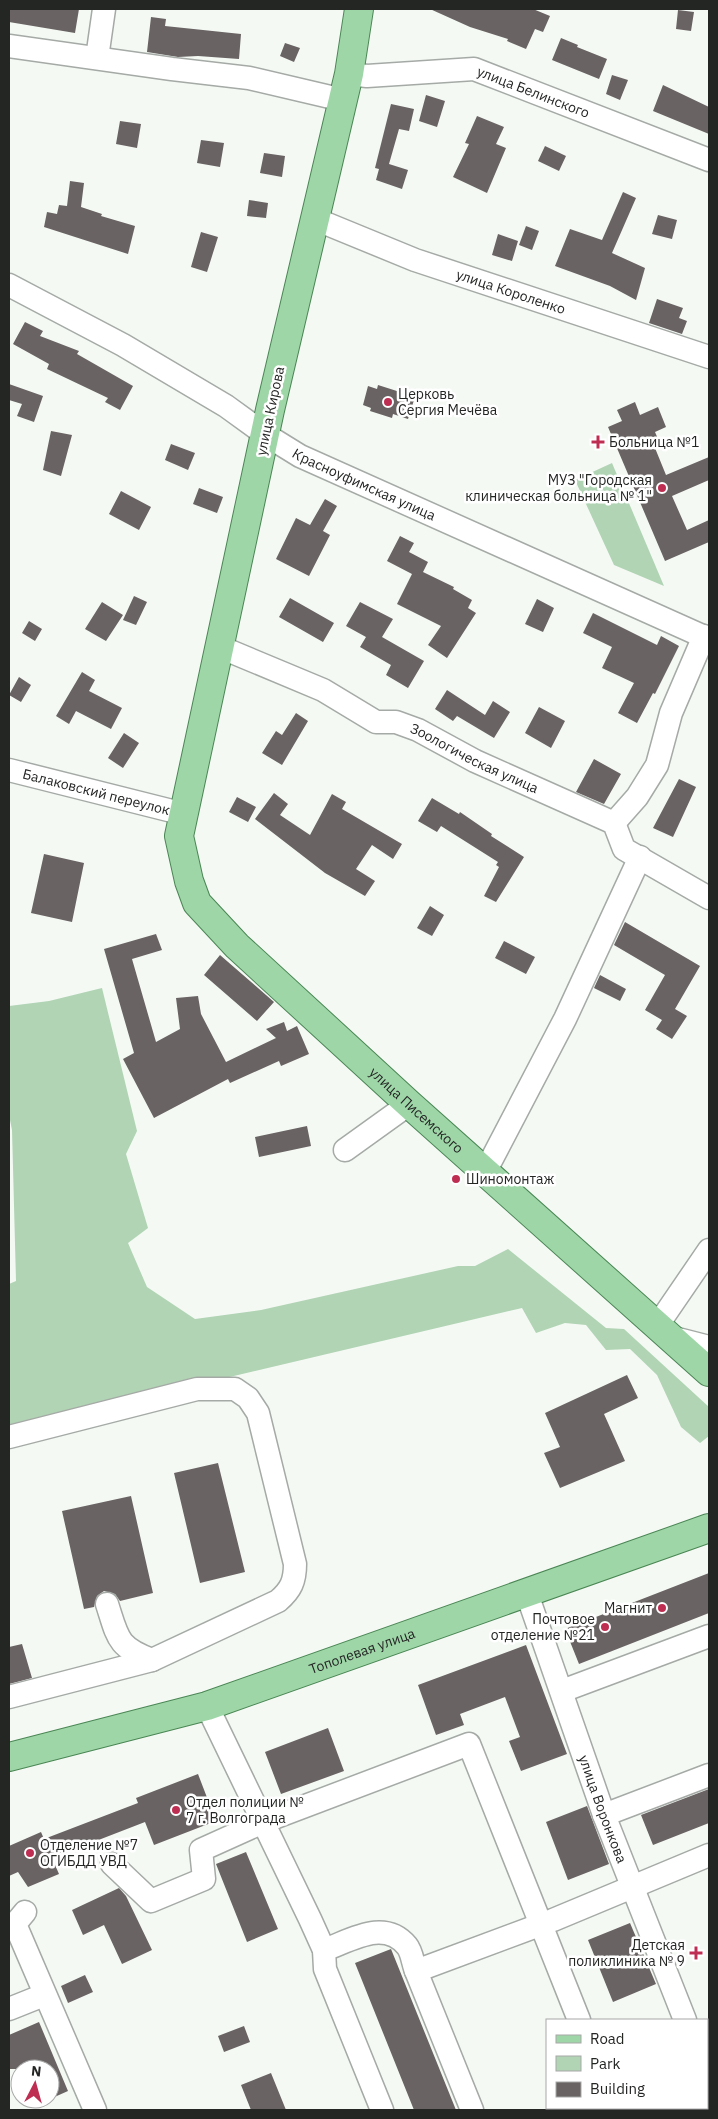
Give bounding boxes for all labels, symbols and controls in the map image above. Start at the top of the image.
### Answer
street label: улица Белинского [475,62,592,122]
street label: улица Короленко [454,265,568,318]
street label: улица Кирова [252,364,288,457]
place label: Церковь Сергия Мечёва [398,385,498,419]
marker: Церковь Сергия Мечёва [382,396,394,408]
place label: Больница №1 [609,433,699,451]
marker: Больница №1 [591,435,605,449]
street label: Красноуфимская улица [289,444,439,525]
place label: МУЗ "Городская клиническая больница № 1" [465,471,652,505]
marker: МУЗ "Городская клиническая больница № 1" [656,482,668,494]
street label: Зоологическая улица [408,719,542,797]
street label: Балаковский переулок [21,765,172,819]
street label: улица Писемского [366,1063,467,1157]
place label: Шиномонтаж [466,1170,554,1188]
marker: Шиномонтаж [450,1173,462,1185]
place label: Магнит [604,1599,652,1617]
marker: Магнит [656,1602,668,1614]
place label: Почтовое отделение №21 [491,1610,595,1644]
marker: Почтовое отделение №21 [599,1621,611,1633]
street label: Тополевая улица [307,1624,418,1678]
street label: улица Воронкова [575,1753,631,1866]
place label: Отдел полиции № 7 г. Волгограда [186,1793,304,1827]
marker: Отдел полиции № 7 г. Волгограда [170,1804,182,1816]
place label: Отделение №7 ОГИБДД УВД [40,1836,138,1870]
marker: Отделение №7 ОГИБДД УВД [24,1847,36,1859]
place label: Детская поликлиника № 9 [568,1936,685,1970]
marker: Детская поликлиника № 9 [689,1946,703,1960]
legend [546,2019,708,2109]
text: Road [590,2029,625,2048]
text: Park [590,2054,620,2073]
north arrow [10,2059,60,2109]
text: N [30,2062,42,2081]
text: Building [590,2079,645,2098]

